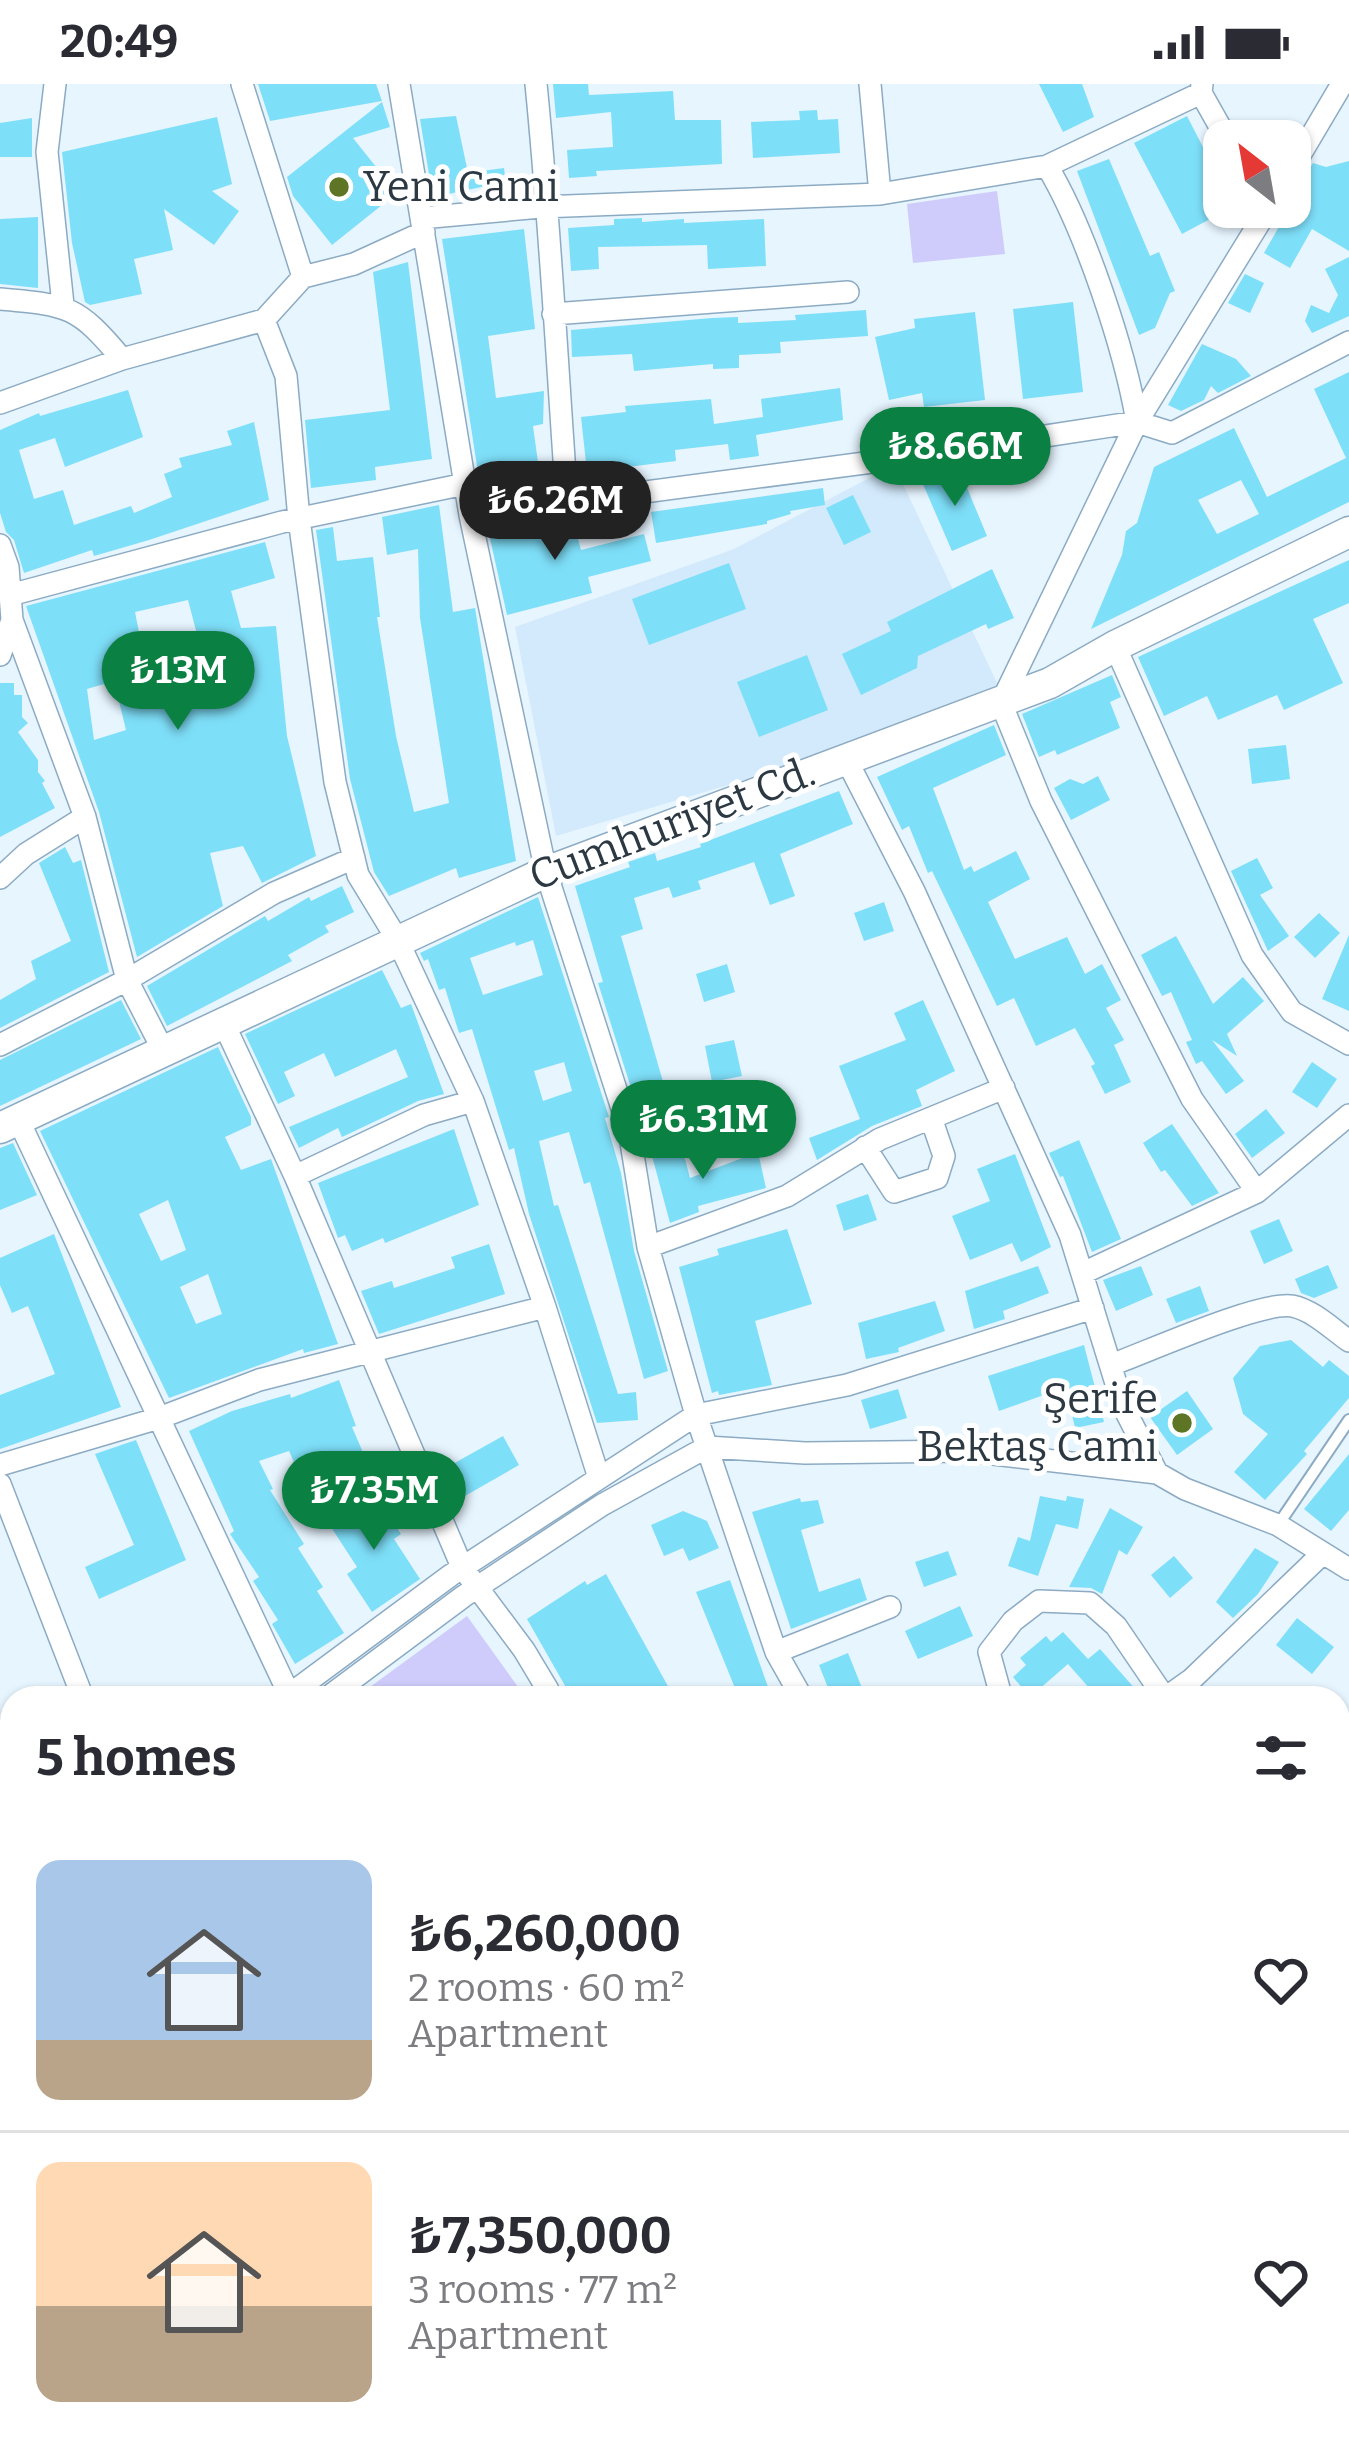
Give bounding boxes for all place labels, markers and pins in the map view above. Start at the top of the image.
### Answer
place label: Yeni Cami [363,162,559,212]
marker: Yeni Cami [326,174,352,200]
pin: ₺8.66M [857,407,1053,509]
pin: ₺6.26M [457,461,653,563]
pin: ₺13M [107,631,249,733]
pin: ₺6.31M [605,1080,801,1182]
place label: Şerife Bektaş Cami [917,1374,1158,1472]
marker: Şerife Bektaş Cami [1169,1410,1195,1436]
pin: ₺7.35M [276,1451,472,1553]

